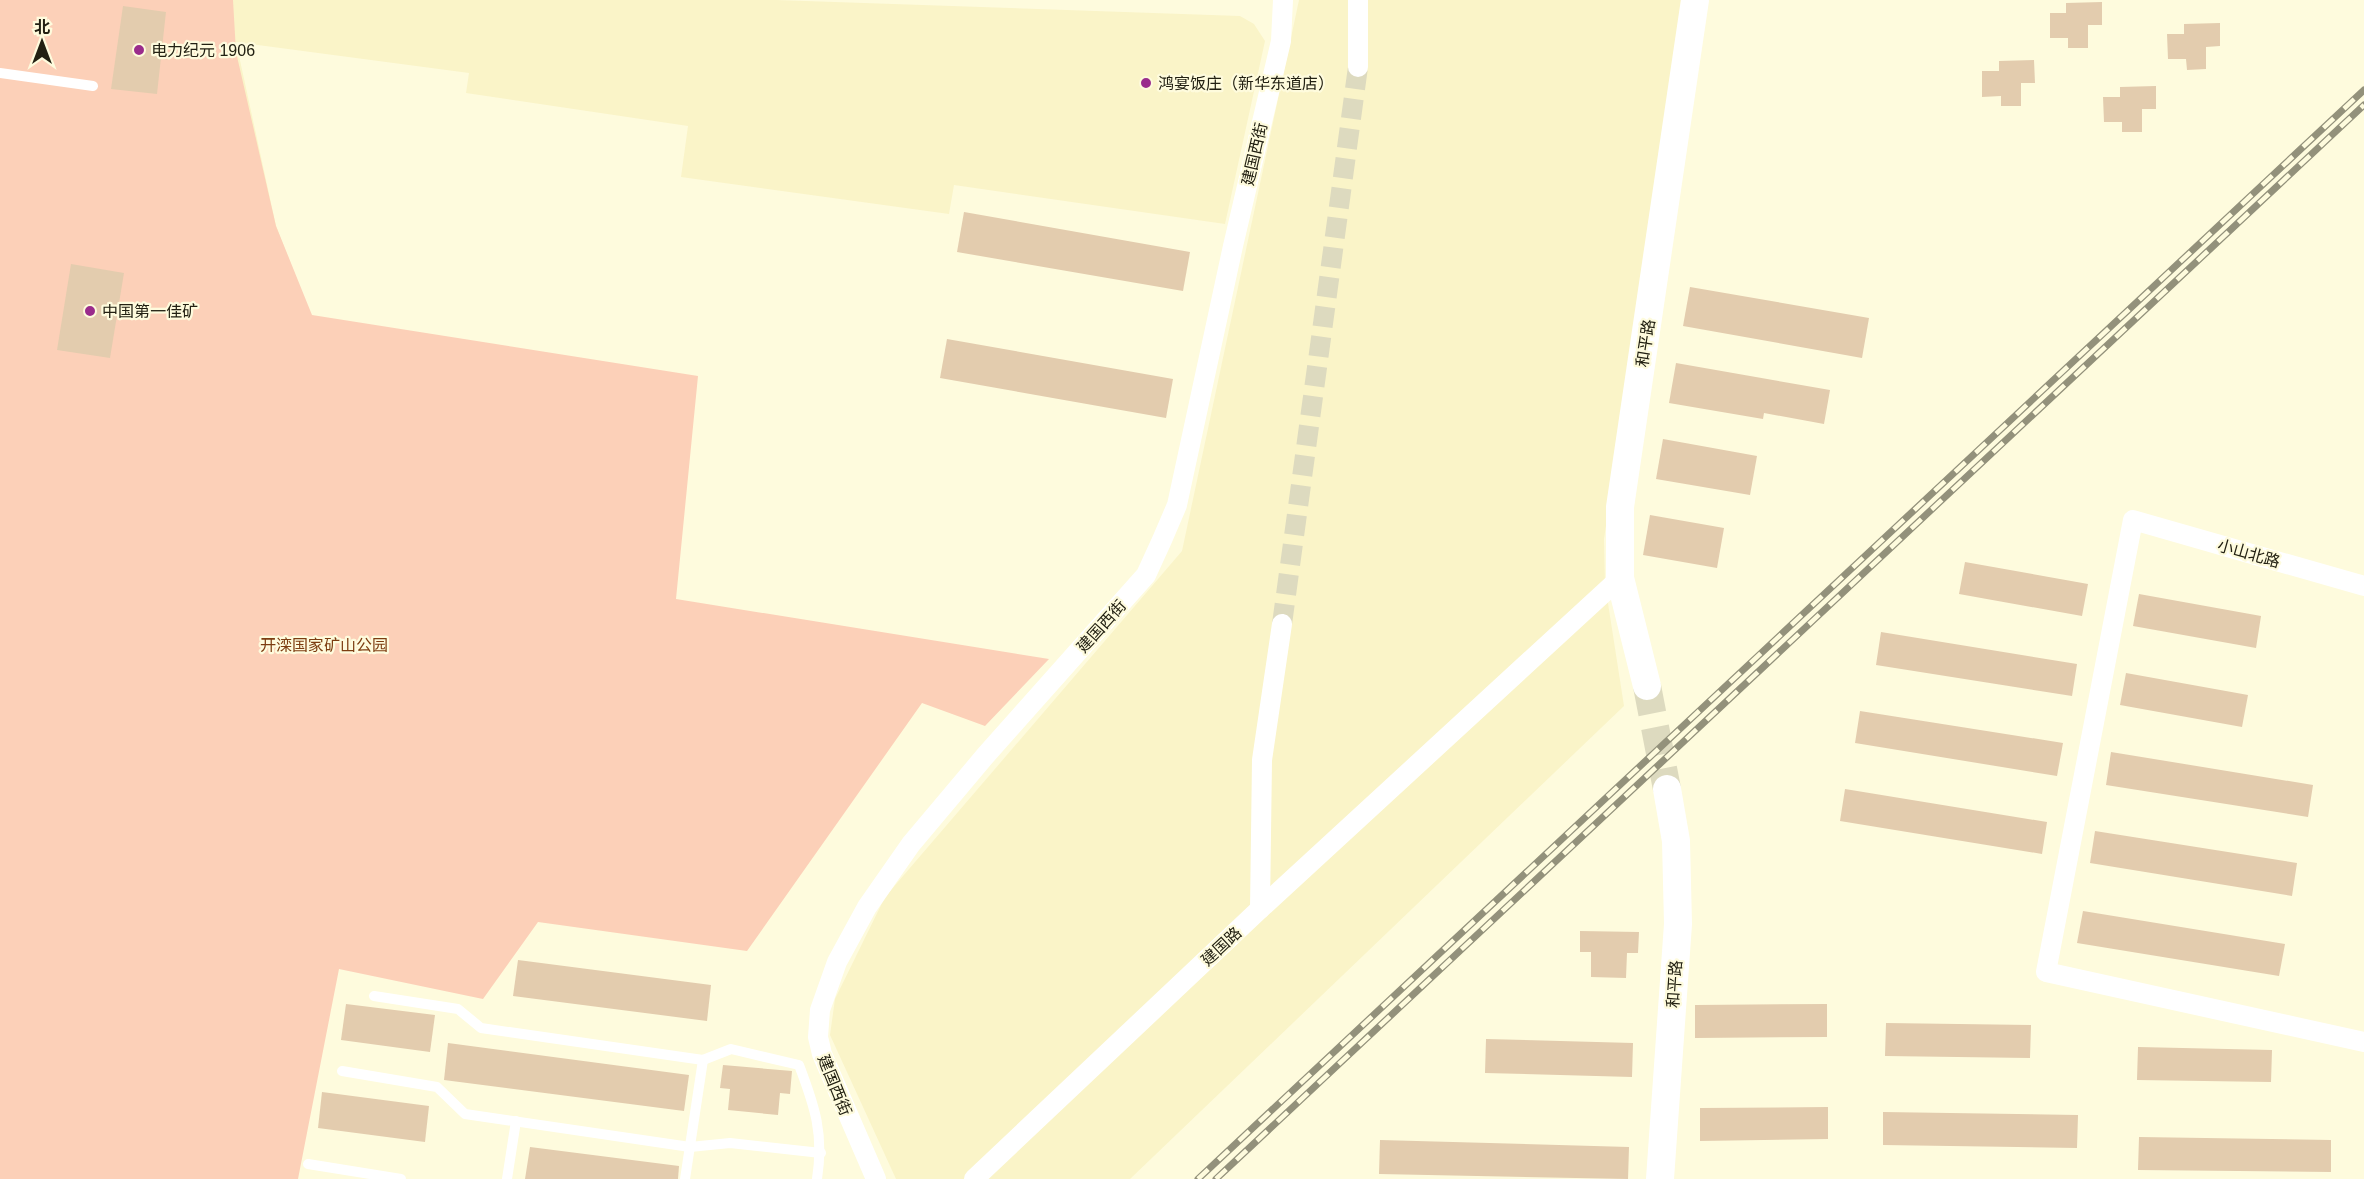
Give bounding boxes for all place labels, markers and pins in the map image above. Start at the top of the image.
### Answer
place label: 电力纪元 1906 [151,42,255,59]
marker: 电力纪元 1906 [132,43,146,57]
place label: 鸿宴饭庄（新华东道店） [1158,75,1334,92]
marker: 鸿宴饭庄（新华东道店） [1139,76,1153,90]
place label: 中国第一佳矿 [102,303,198,320]
marker: 中国第一佳矿 [83,304,97,318]

